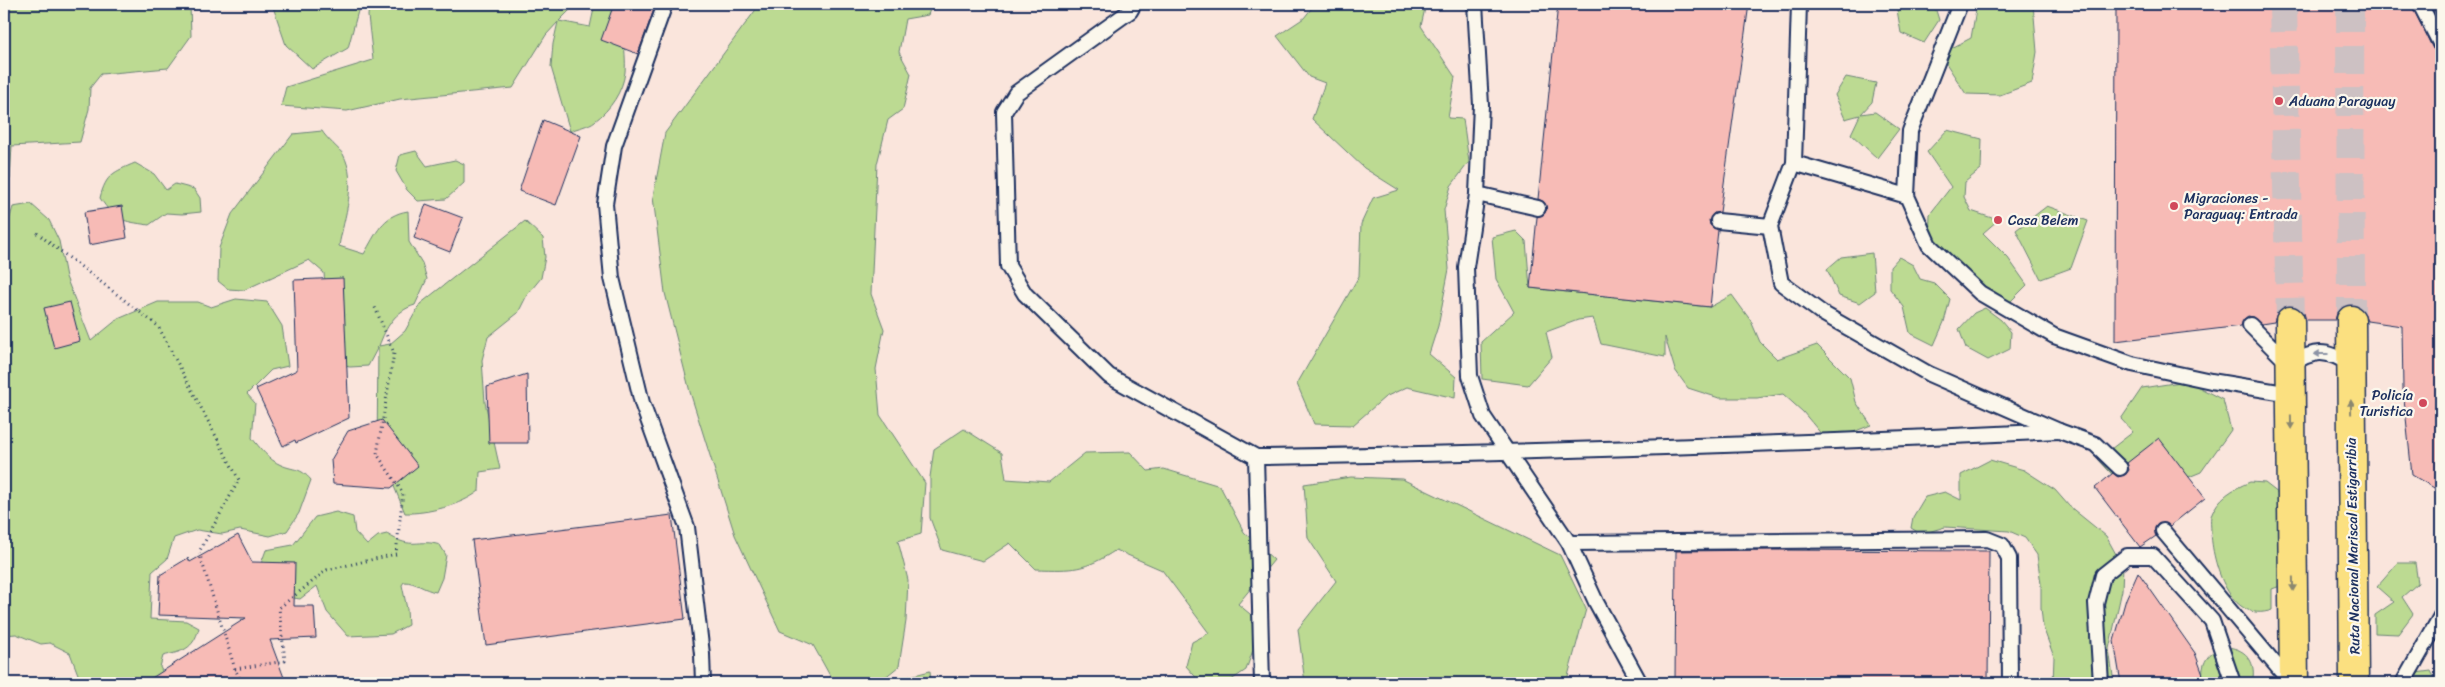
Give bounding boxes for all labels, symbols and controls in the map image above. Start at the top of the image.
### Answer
place label: Aduana Paraguay [2288,89,2396,114]
marker: Aduana Paraguay [2273,95,2285,107]
place label: Migraciones - Paraguay: Entrada [2184,186,2299,227]
marker: Migraciones - Paraguay: Entrada [2168,200,2180,212]
place label: Casa Belem [2008,208,2079,233]
marker: Casa Belem [1992,214,2004,226]
one-way arrow [2312,350,2328,358]
place label: Policía Turistica [2359,383,2413,424]
marker: Policía Turistica [2417,397,2429,409]
one-way arrow [2347,399,2355,415]
one-way arrow [2287,414,2295,430]
street label: Ruta Nacional Mariscal Estigarribia [2339,437,2367,655]
one-way arrow [2289,577,2297,593]

